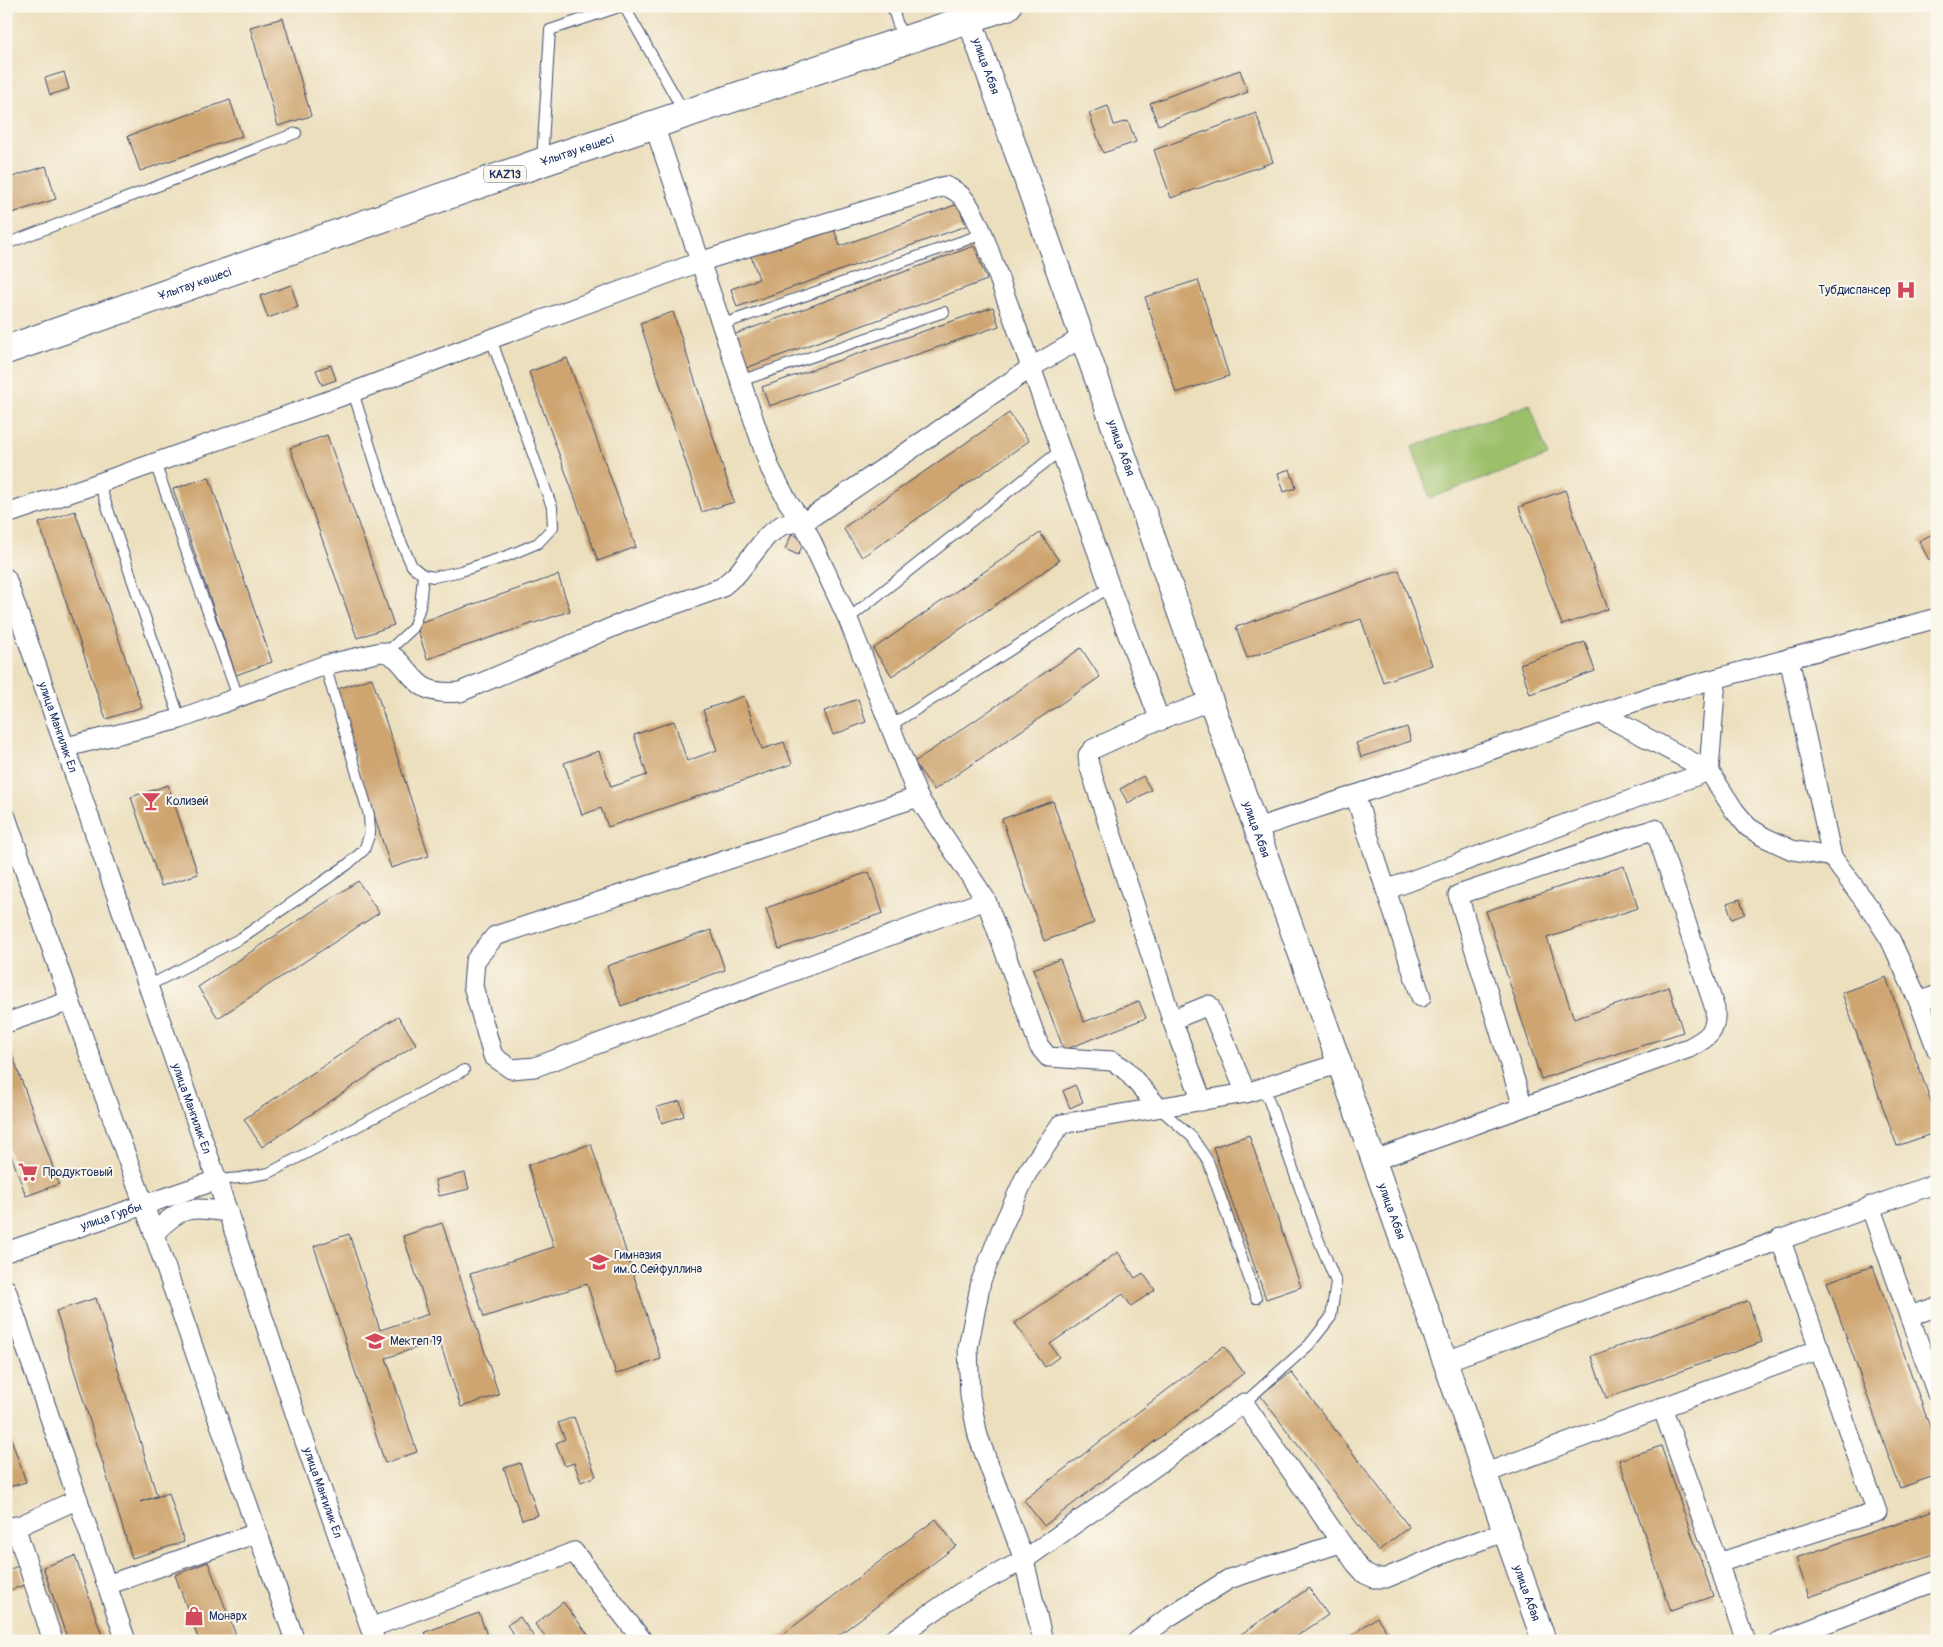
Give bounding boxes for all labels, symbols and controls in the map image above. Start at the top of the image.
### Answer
street label: улица Абая [968,35,1003,97]
street label: Ұлытау көшесі [539,131,616,170]
road number: KAZ13 [484,165,526,182]
street label: Ұлытау көшесі [156,265,233,304]
hospital icon: Тубдиспансер [1895,279,1917,301]
place label: Тубдиспансер [1818,283,1891,298]
street label: улица Абая [1104,417,1138,478]
street label: улица Мангилик Ел [34,679,80,775]
bar icon: Колизей [140,790,162,812]
place label: Колизей [166,794,209,809]
street label: улица Абая [1239,799,1273,860]
street label: улица Мангилик Ел [168,1060,214,1156]
supermarket icon: Продуктовый [17,1161,39,1183]
place label: Продуктовый [43,1165,113,1180]
street label: улица Абая [1374,1181,1408,1242]
street label: улица Гурбы [78,1199,144,1234]
place label: Гимназия им.С.Сейфуллина [614,1248,703,1277]
school or university icon: Гимназия им.С.Сейфуллина [588,1251,610,1273]
school or university icon: Мектеп 19 [364,1330,386,1352]
place label: Мектеп 19 [390,1334,442,1349]
street label: улица Мангилик Ел [299,1444,345,1540]
street label: улица Абая [1509,1562,1543,1624]
shop icon: Монарх [183,1605,205,1627]
place label: Монарх [209,1609,247,1624]

